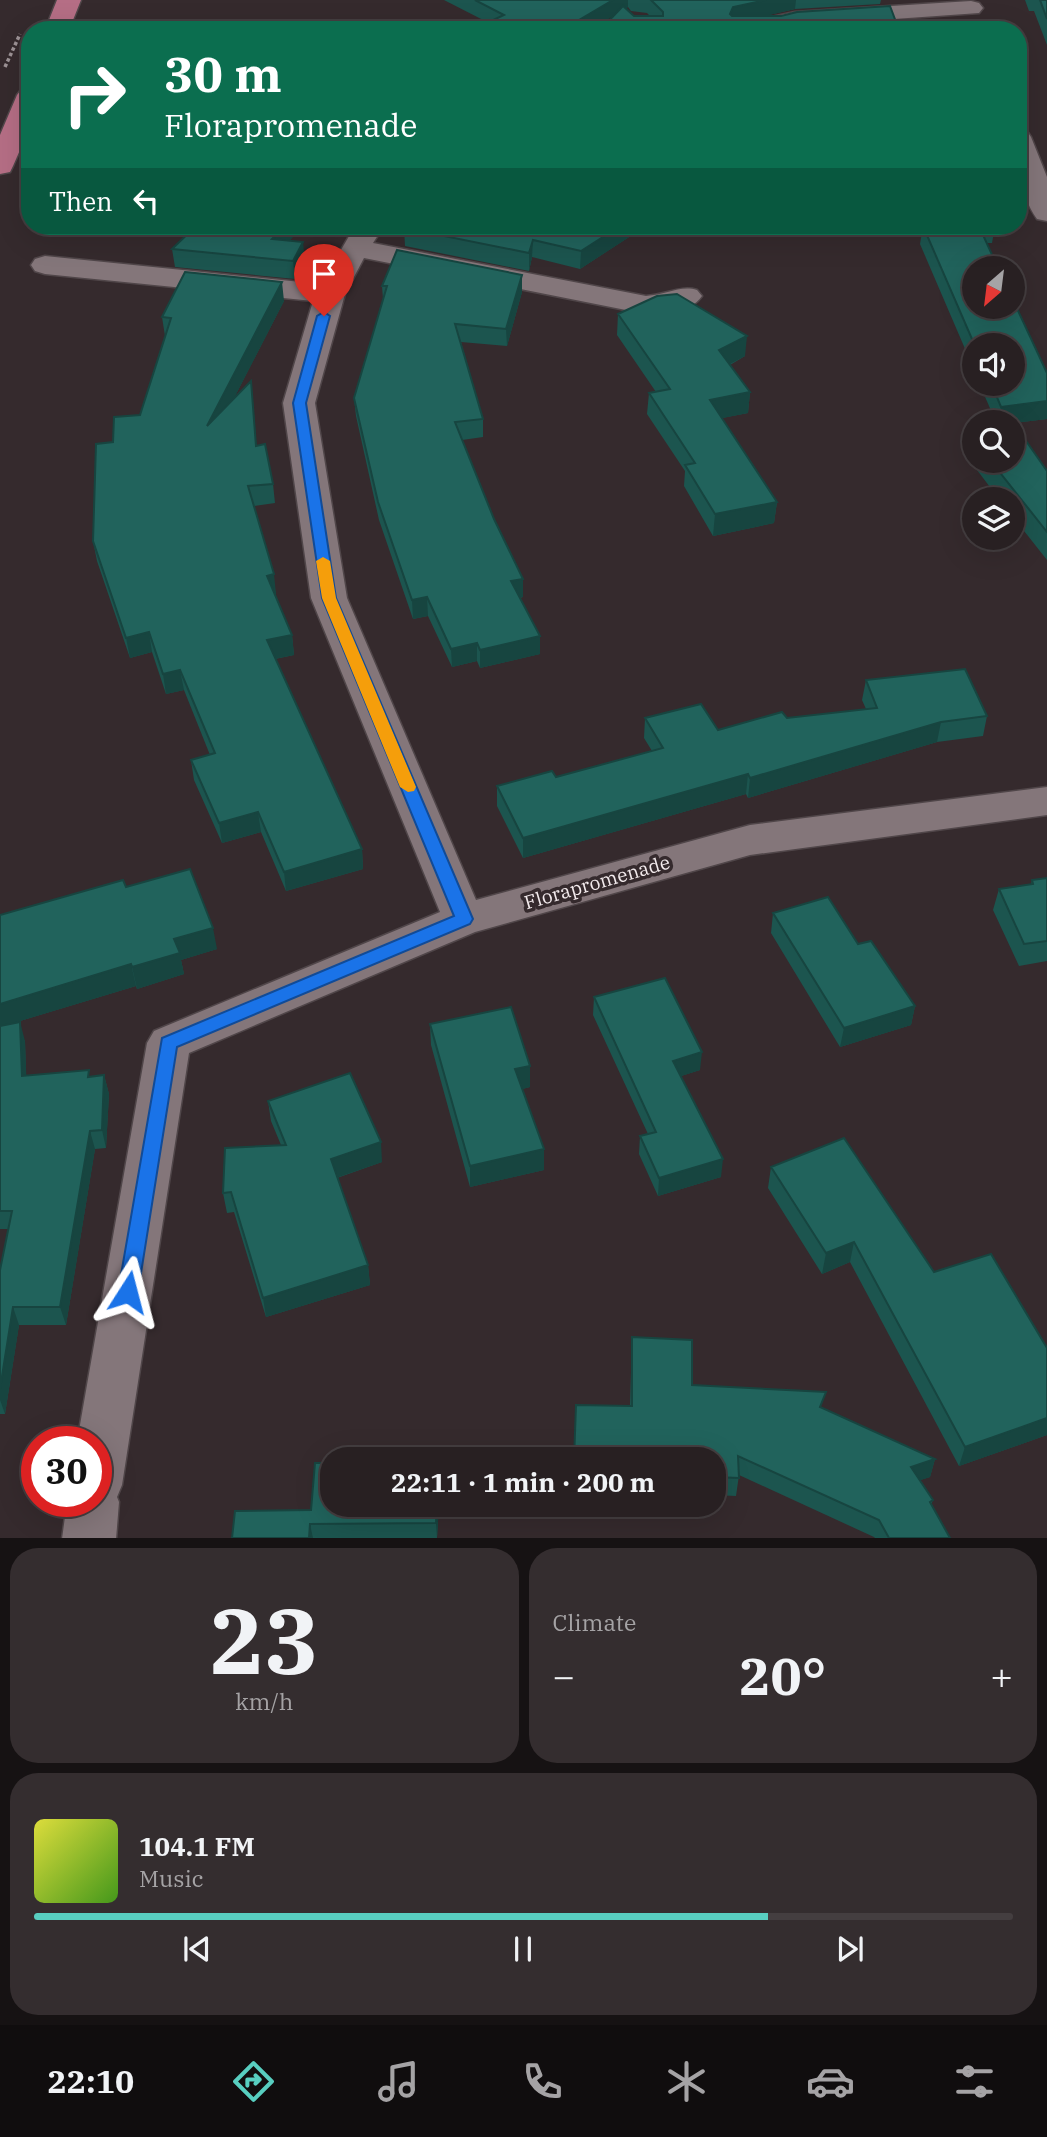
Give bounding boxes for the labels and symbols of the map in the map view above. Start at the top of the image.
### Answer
pin [294,244,354,316]
north arrow [962,256,1026,318]
street label: Florapromenade [521,850,673,914]
position arrow [91,1255,165,1329]
speed limit sign: 30 [21,1426,112,1517]

